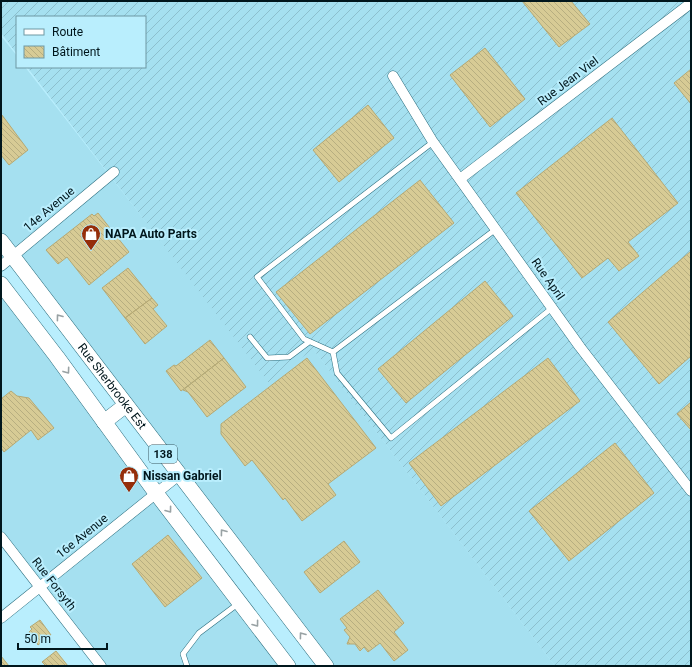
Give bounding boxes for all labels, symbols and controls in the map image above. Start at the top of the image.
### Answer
legend [16,16,146,68]
text: Route [52,25,83,39]
text: Bâtiment [52,45,100,59]
street label: Rue Jean Viel [535,54,601,108]
street label: 14e Avenue [21,184,77,234]
shop icon: NAPA Auto Parts [80,223,102,251]
place label: NAPA Auto Parts [105,227,197,241]
street label: Rue April [529,255,567,303]
one-way arrow [57,315,64,322]
street label: Rue Sherbrooke Est [75,341,149,432]
one-way arrow [62,366,69,373]
road number: 138 [149,445,177,463]
shop icon: Nissan Gabriel [118,465,140,493]
place label: Nissan Gabriel [143,469,222,483]
one-way arrow [164,505,171,512]
street label: 16e Avenue [53,511,111,561]
one-way arrow [221,529,228,536]
street label: Rue Forsyth [29,555,79,613]
one-way arrow [251,620,258,627]
scale bar [18,625,107,651]
text: 50 m [24,632,51,646]
one-way arrow [299,632,307,639]

